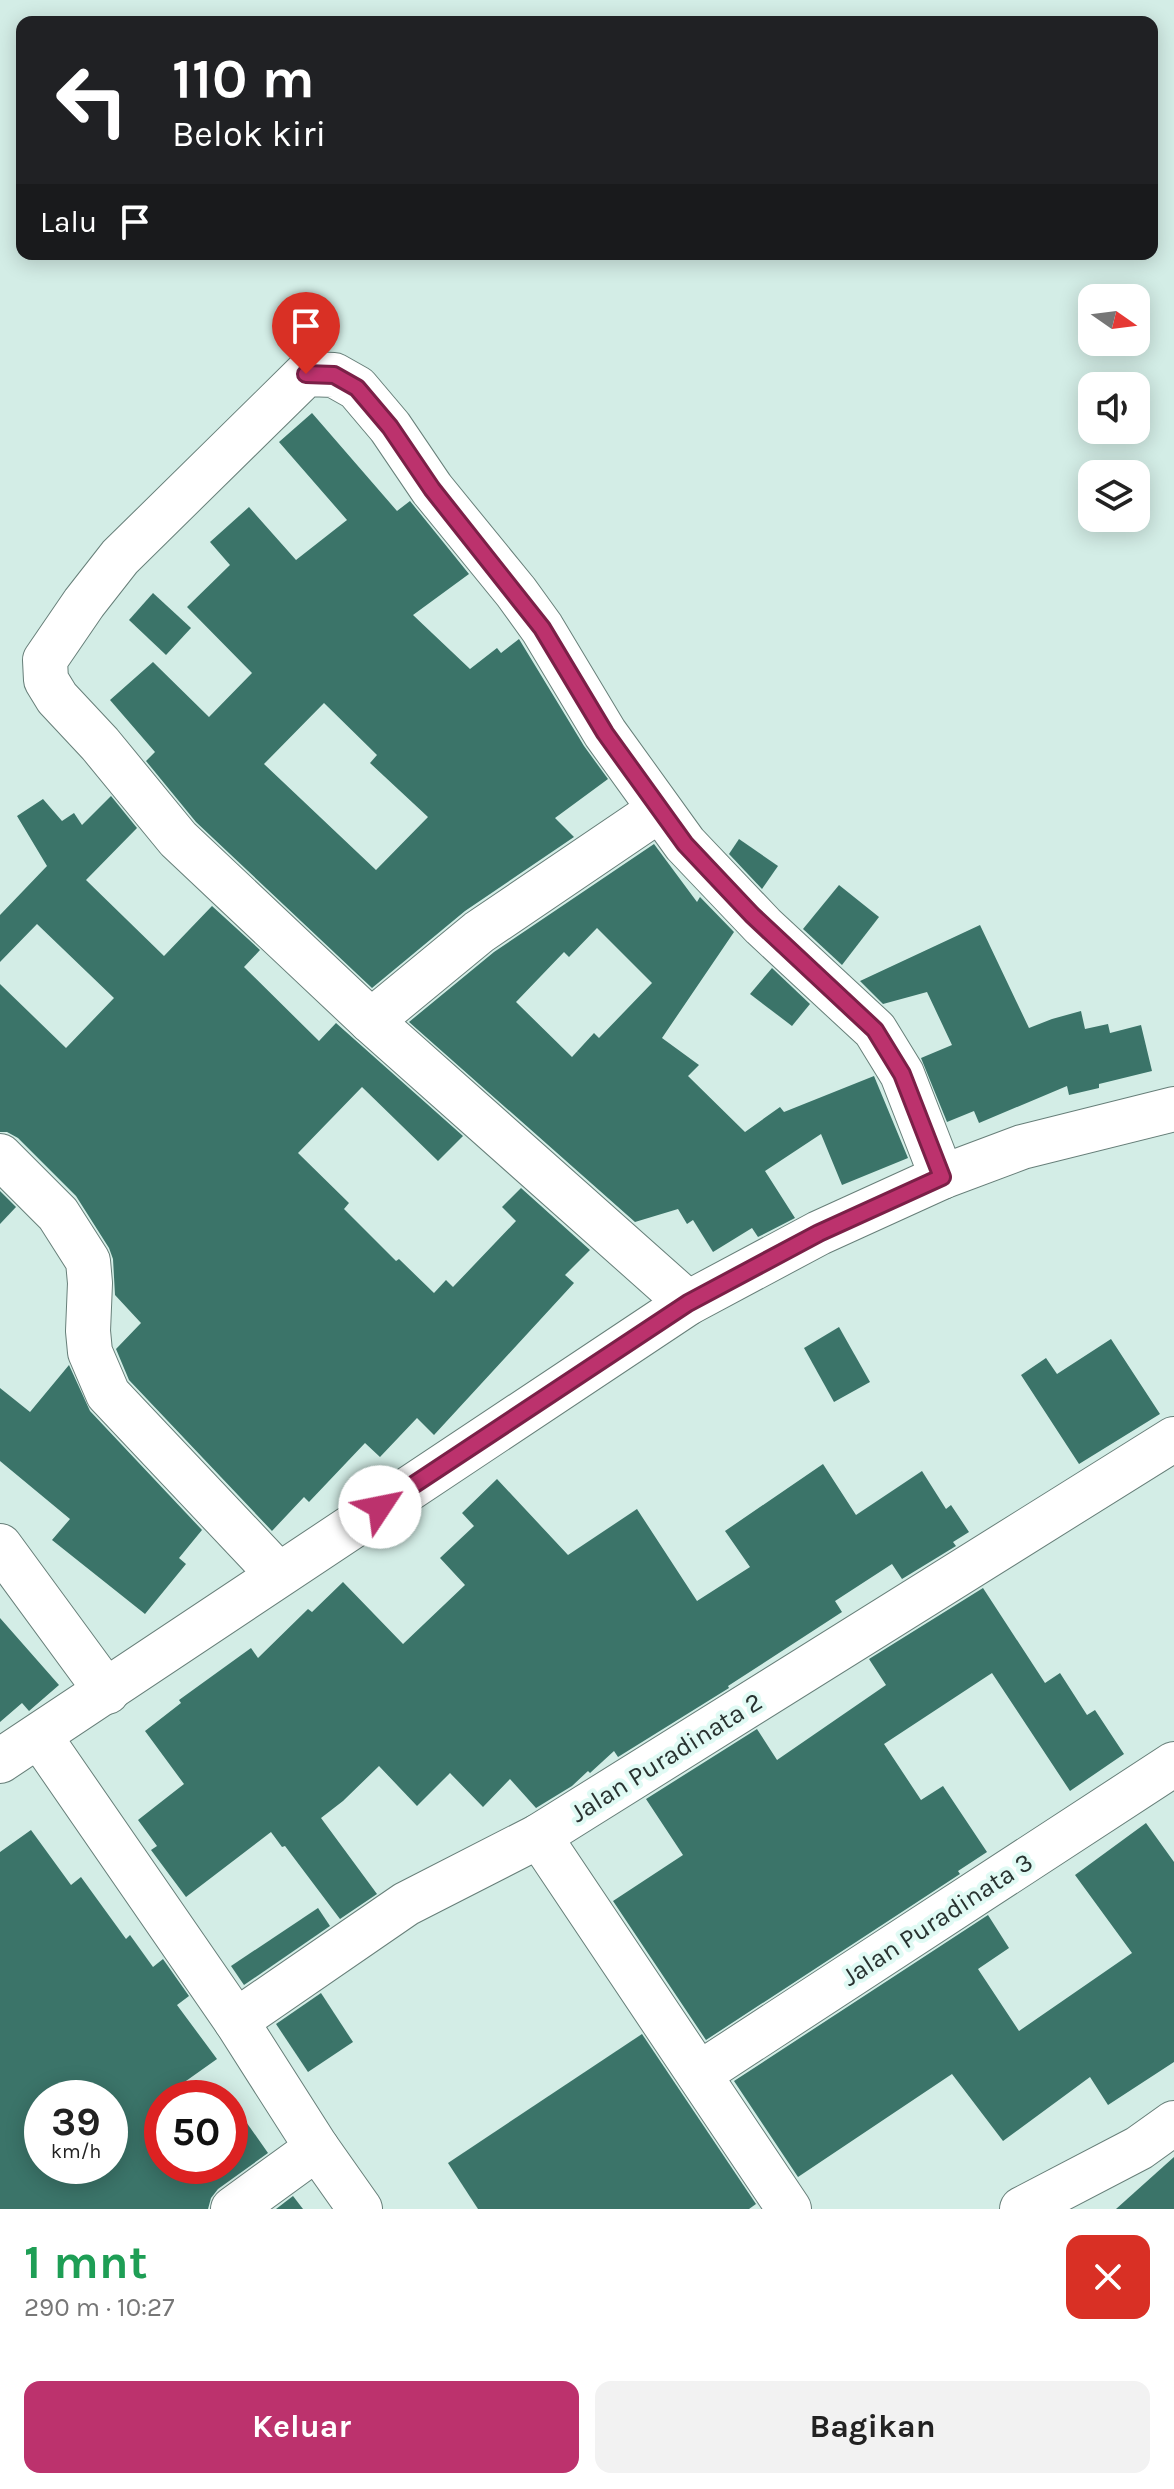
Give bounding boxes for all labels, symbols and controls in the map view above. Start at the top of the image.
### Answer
text: 110 m [172,46,315,111]
icon: left [40,48,144,152]
text: Belok kiri [172,113,326,155]
icon: arrive [113,200,157,244]
text: Lalu [40,204,97,240]
north arrow [1078,284,1150,356]
map controls [1078,284,1150,532]
pin [272,292,340,374]
icon: arrive [284,304,328,348]
button: sound [1078,372,1150,444]
button: layers [1078,460,1150,532]
position arrow [338,1465,422,1549]
street label: Jalan Puradinata 2 [565,1686,768,1829]
street label: Jalan Puradinata 3 [836,1846,1038,1993]
speed limit sign: 50 [144,2080,248,2184]
text: 39 [51,2098,101,2145]
text: km/h [51,2140,101,2163]
text: 1 mnt [24,2234,148,2290]
button: close [1066,2235,1150,2319]
text: 290 m · 10:27 [24,2292,174,2323]
button: Keluar [24,2381,579,2473]
button: Bagikan [595,2381,1150,2473]

